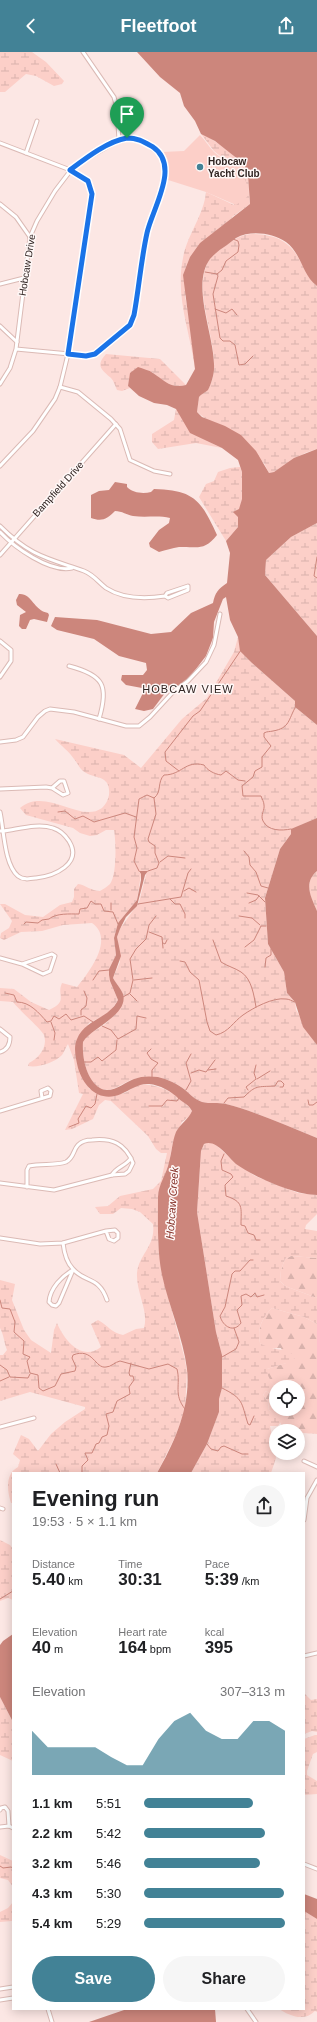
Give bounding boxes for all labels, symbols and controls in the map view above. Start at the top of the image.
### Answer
icon: back [20,15,42,37]
icon: share [275,15,297,37]
text: Fleetfoot [121,16,197,36]
pin [110,97,144,138]
icon: arrive [116,103,138,125]
place label: Hobcaw Yacht Club [208,156,260,179]
marker: Hobcaw Yacht Club [195,162,205,172]
street label: Hobcaw Drive [17,233,37,297]
street label: Bampfield Drive [30,459,86,519]
district label: HOBCAW VIEW [142,683,234,695]
water label: Hobcaw Creek [163,1166,181,1239]
map controls [269,1380,305,1460]
button: locate [269,1380,305,1416]
button: layers [269,1424,305,1460]
button: share [243,1485,285,1527]
text: Evening run [32,1486,159,1511]
text: 19:53 · 5 × 1.1 km [32,1514,137,1529]
text: Distance [32,1558,75,1570]
text: Time [118,1558,142,1570]
text: Pace [205,1558,230,1570]
text: 5.40 [32,1570,65,1589]
text: 30:31 [118,1570,162,1589]
text: 5:39 [205,1570,239,1589]
text: km [65,1575,83,1587]
text: /km [239,1575,259,1587]
text: Elevation [32,1626,77,1638]
text: Heart rate [118,1626,167,1638]
text: kcal [205,1626,224,1638]
text: 40 [32,1638,51,1657]
text: 164 [118,1638,147,1657]
text: 395 [205,1638,233,1657]
text: m [51,1643,63,1655]
text: bpm [147,1643,171,1655]
text: Elevation [32,1684,85,1699]
text: 307–313 m [220,1684,285,1699]
text: 1.1 km [32,1796,72,1811]
text: 5:51 [96,1796,121,1811]
text: 2.2 km [32,1826,72,1841]
text: 5:42 [96,1826,121,1841]
text: 3.2 km [32,1856,72,1871]
text: 5:46 [96,1856,121,1871]
text: 4.3 km [32,1886,72,1901]
text: 5:30 [96,1886,121,1901]
text: 5.4 km [32,1916,72,1931]
text: 5:29 [96,1916,121,1931]
button: Save [32,1956,155,2002]
button: Share [163,1956,285,2002]

